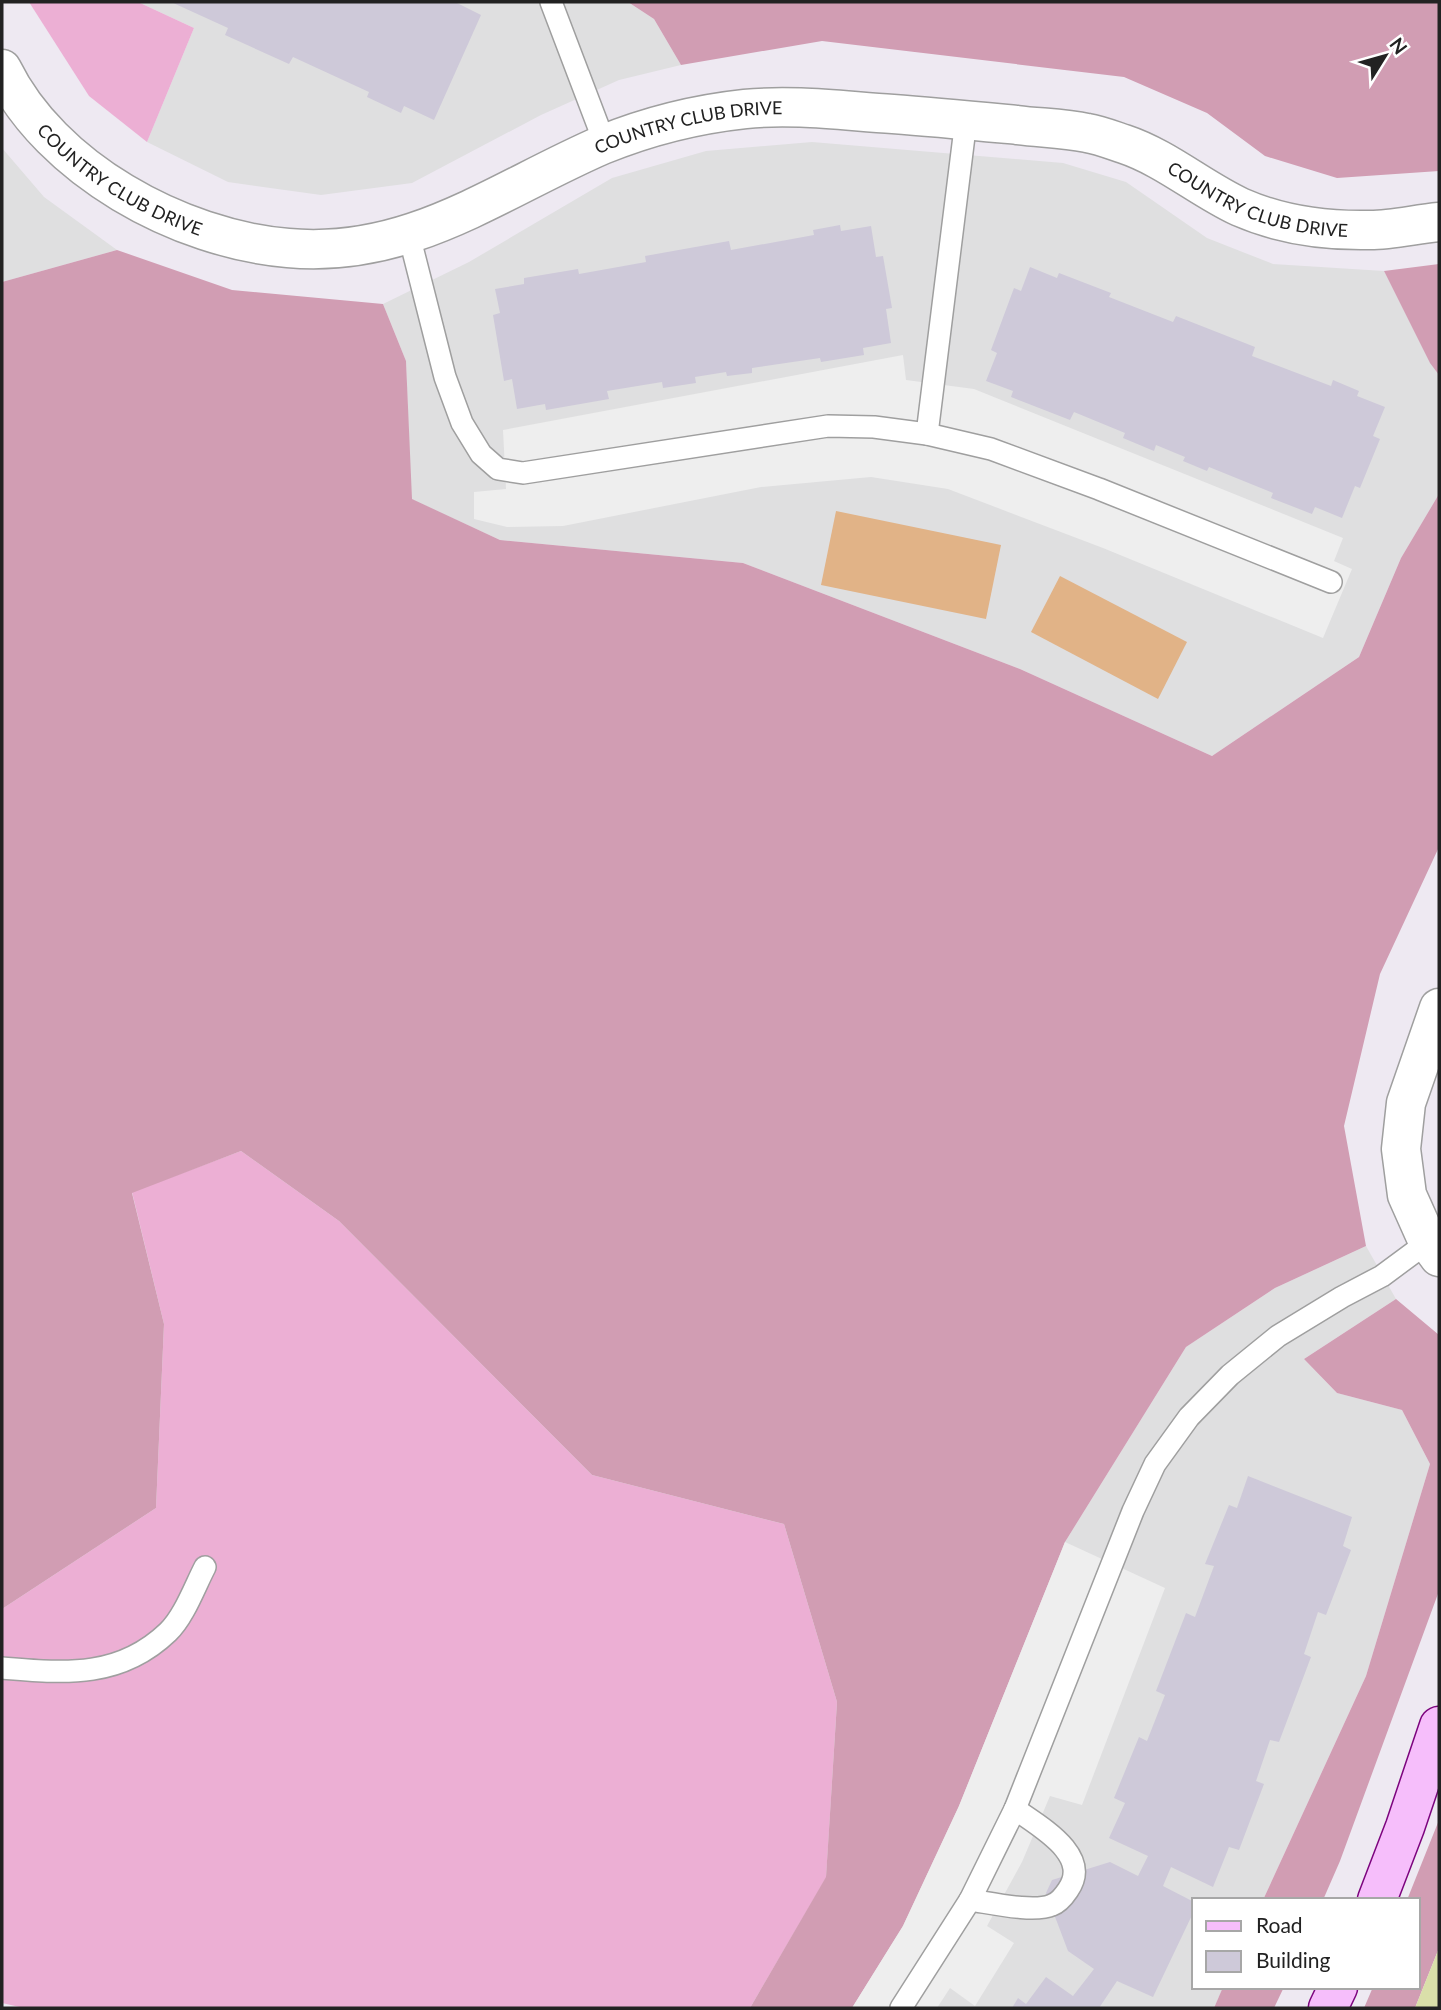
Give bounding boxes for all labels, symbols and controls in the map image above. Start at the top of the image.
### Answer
north arrow [1350,21,1420,91]
text: N [1385,33,1413,58]
street label: COUNTRY CLUB DRIVE [591,96,782,158]
street label: COUNTRY CLUB DRIVE [33,119,205,240]
street label: COUNTRY CLUB DRIVE [1164,156,1349,241]
legend [1192,1898,1420,1989]
text: Road [1256,1912,1303,1937]
text: Building [1256,1947,1331,1972]

